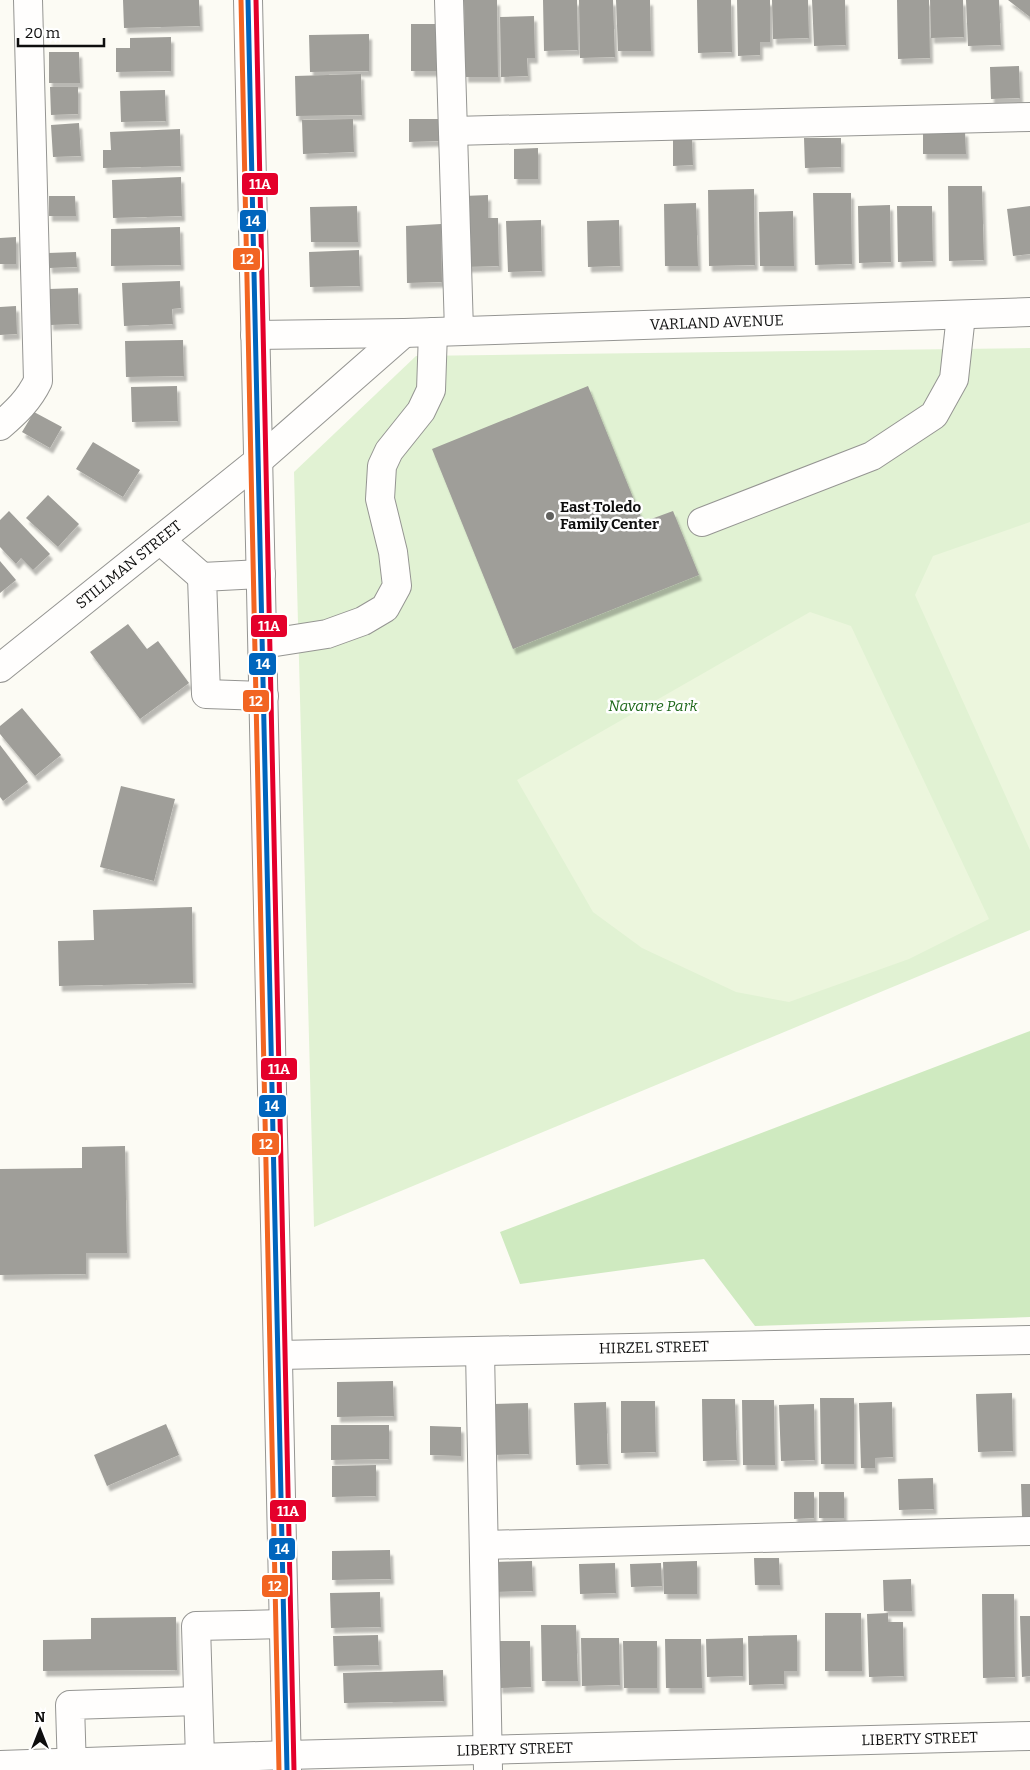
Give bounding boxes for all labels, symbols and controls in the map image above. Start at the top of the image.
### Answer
scale bar [18,15,104,47]
text: 20 m [25,24,61,42]
line badge: 11A [241,172,279,196]
text: 11A [249,176,271,193]
line badge: 14 [239,209,267,233]
text: 14 [246,213,261,230]
line badge: 12 [232,247,261,271]
text: 12 [240,251,254,268]
street label: VARLAND AVENUE [650,311,784,334]
place label: East Toledo Family Center [560,498,659,533]
marker: East Toledo Family Center [544,510,556,522]
street label: STILLMAN STREET [72,517,185,613]
line badge: 11A [250,614,288,638]
text: 11A [258,618,280,635]
line badge: 14 [248,652,277,676]
text: 14 [256,656,271,673]
line badge: 12 [242,689,270,713]
text: 12 [249,693,263,710]
park label: Navarre Park [608,697,699,715]
line badge: 11A [260,1057,298,1081]
text: 11A [268,1061,290,1078]
line badge: 14 [258,1094,287,1118]
text: 14 [265,1098,280,1115]
line badge: 12 [251,1132,280,1156]
text: 12 [259,1136,273,1153]
street label: HIRZEL STREET [599,1337,709,1358]
line badge: 11A [269,1499,307,1523]
text: 11A [277,1503,299,1520]
line badge: 14 [268,1537,296,1561]
text: 14 [275,1541,290,1558]
line badge: 12 [261,1574,289,1598]
text: 12 [268,1578,282,1595]
north arrow [15,1705,65,1755]
text: N [35,1709,46,1726]
street label: LIBERTY STREET [861,1728,978,1749]
street label: LIBERTY STREET [456,1739,573,1760]

